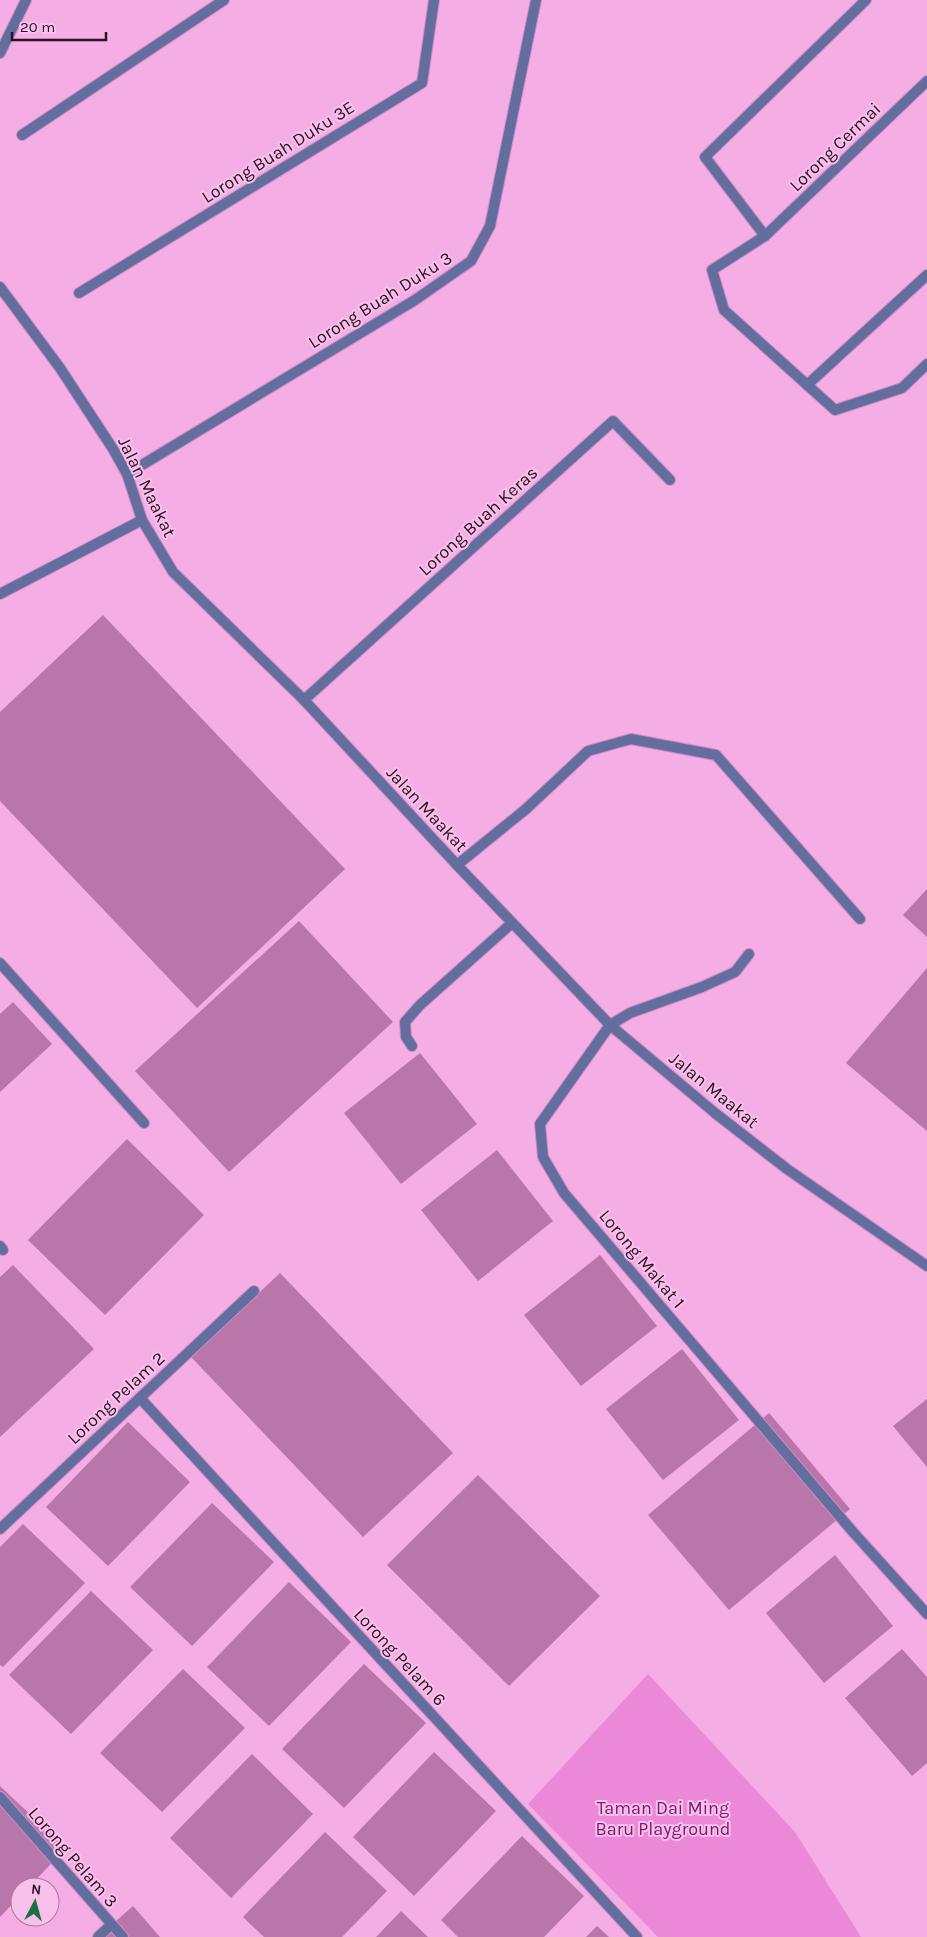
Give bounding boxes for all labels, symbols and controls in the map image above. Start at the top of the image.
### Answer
scale bar [12,10,106,42]
text: 20 m [20,18,55,36]
street label: Lorong Buah Duku 3E [198,96,358,208]
street label: Lorong Cermai [785,98,885,196]
street label: Lorong Buah Duku 3 [304,247,456,353]
street label: Jalan Maakat [113,433,181,541]
street label: Lorong Buah Keras [414,462,542,580]
street label: Jalan Maakat [382,762,472,857]
street label: Jalan Maakat [665,1047,764,1133]
street label: Lorong Makat 1 [594,1205,690,1313]
street label: Lorong Pelam 2 [63,1347,169,1449]
street label: Lorong Pelam 6 [349,1604,451,1710]
park label: Taman Dai Ming Baru Playground [596,1797,730,1840]
street label: Lorong Pelam 3 [23,1802,123,1912]
north arrow [10,1877,60,1927]
text: N [30,1881,42,1899]

